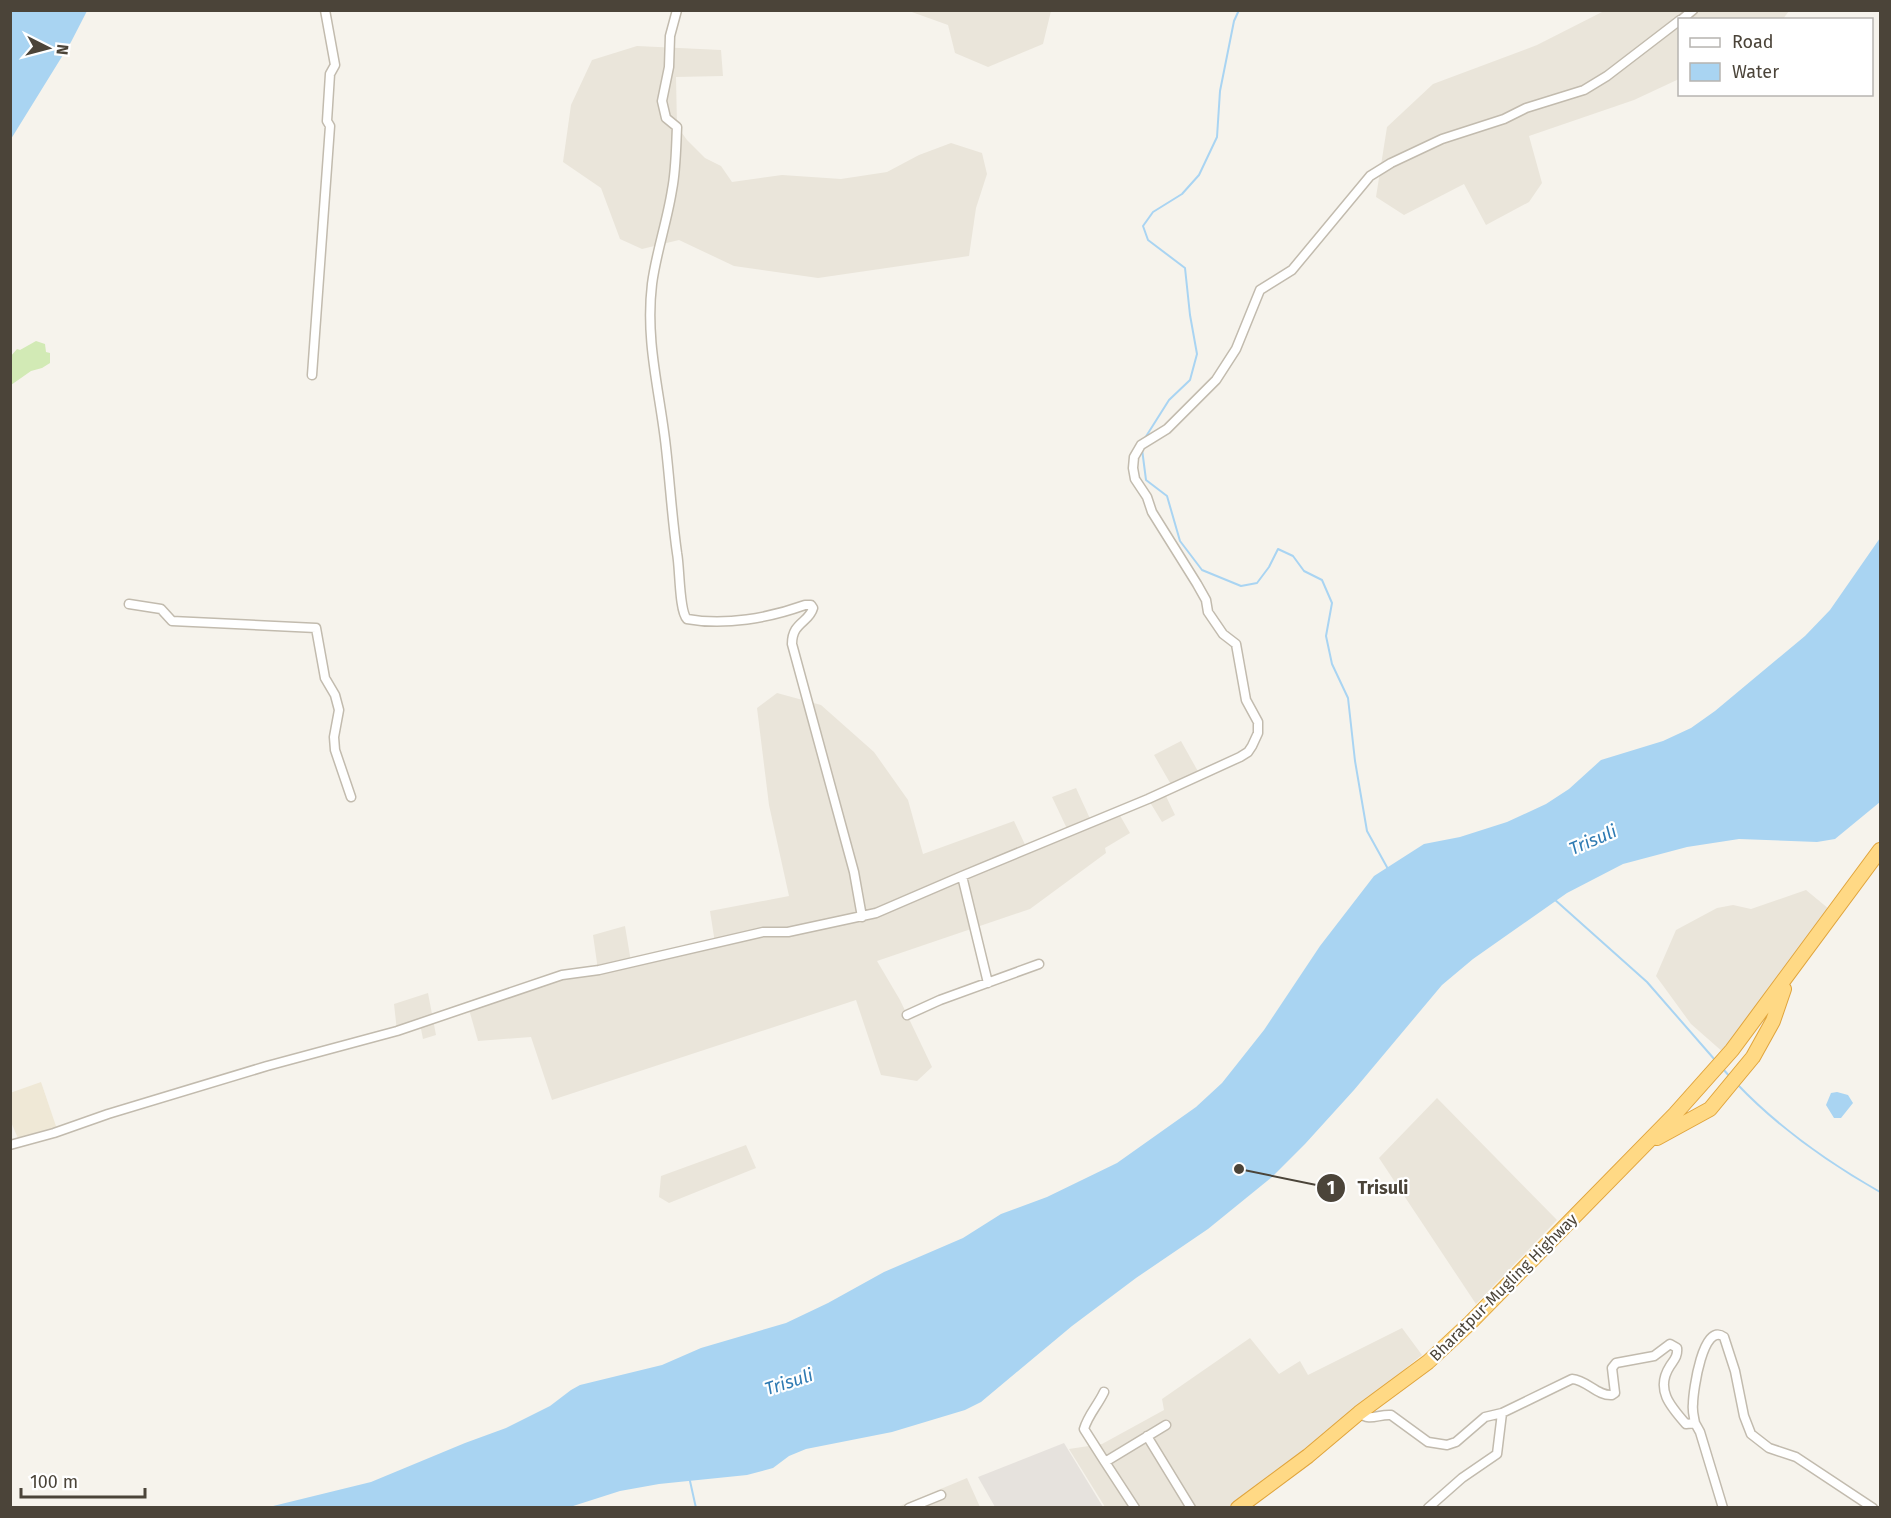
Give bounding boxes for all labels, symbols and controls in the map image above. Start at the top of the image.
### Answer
north arrow [18,18,78,78]
legend [1678,18,1873,96]
text: Road [1732,31,1774,53]
text: N [52,43,72,56]
text: Water [1732,61,1779,83]
water label: Trisuli [1566,820,1620,860]
callout: Trisuli [1316,1170,1421,1206]
text: 1 [1327,1177,1335,1199]
text: Trisuli [1358,1177,1408,1199]
street label: Bharatpur-Mugling Highway [1426,1210,1581,1365]
water label: Trisuli [762,1364,816,1400]
scale bar [21,1461,146,1499]
text: 100 m [30,1471,78,1493]

